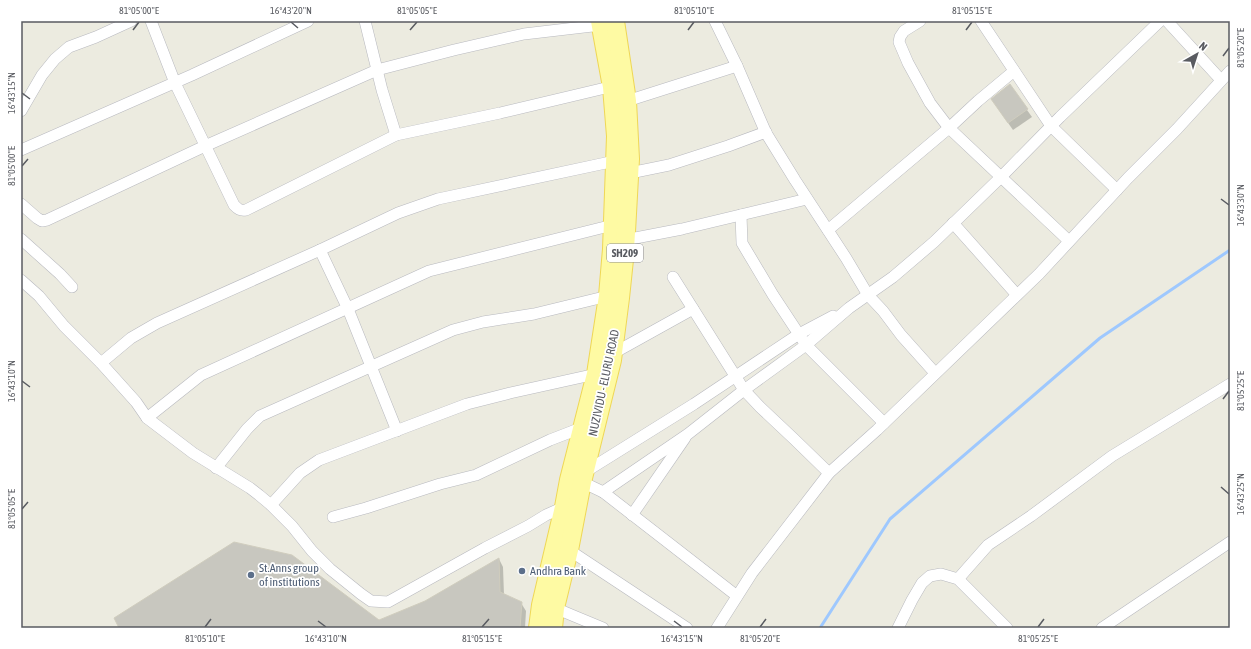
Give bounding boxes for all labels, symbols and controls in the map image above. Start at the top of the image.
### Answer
text: 81°05'00"E [119,5,160,16]
text: 16°43'20"N [270,5,312,16]
text: 81°05'05"E [397,5,438,16]
text: 81°05'10"E [674,5,715,16]
text: 81°05'15"E [952,5,993,16]
text: 81°05'20"E [1235,27,1246,68]
north arrow [1177,34,1217,74]
text: N [1197,40,1210,53]
text: 16°43'15"N [6,72,17,114]
text: 81°05'00"E [6,145,17,186]
text: 16°43'30"N [1235,184,1246,226]
road number: SH209 [607,244,643,262]
street label: NUZIVIDU - ELURU ROAD [586,328,622,438]
text: 16°43'10"N [6,360,17,402]
text: 81°05'25"E [1235,370,1246,411]
text: 16°43'25"N [1235,473,1246,515]
text: 81°05'05"E [6,488,17,529]
place label: St.Anns group of institutions [259,561,320,589]
place label: Andhra Bank [530,564,587,578]
marker: Andhra Bank [517,566,527,576]
marker: St.Anns group of institutions [246,570,256,580]
text: 81°05'10"E [185,633,226,644]
text: 16°43'10"N [305,633,347,644]
text: 81°05'15"E [462,633,503,644]
text: 16°43'15"N [661,633,703,644]
text: 81°05'20"E [740,633,781,644]
text: 81°05'25"E [1018,633,1059,644]

